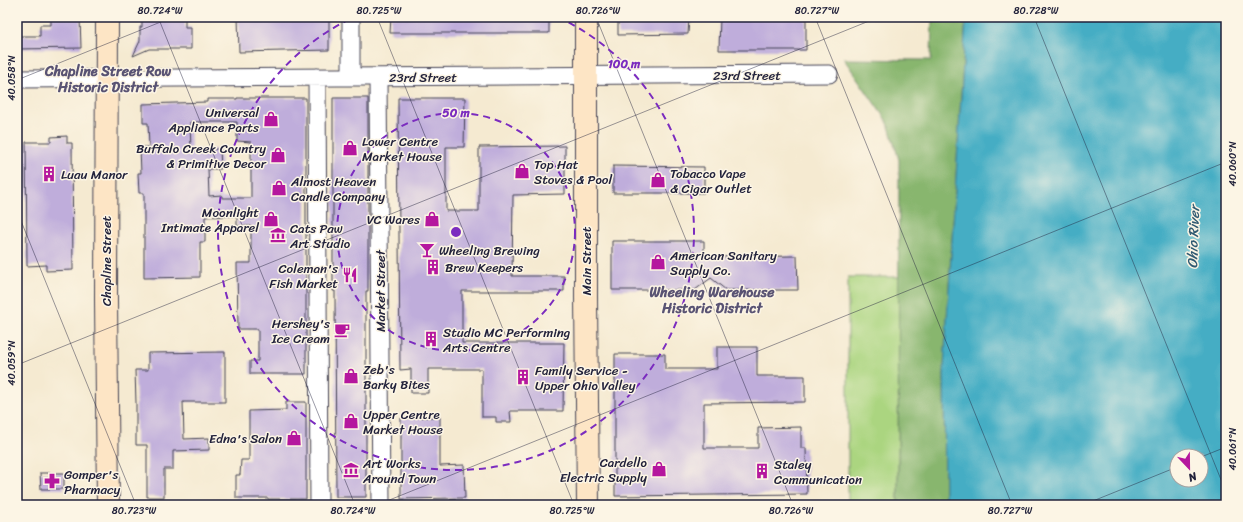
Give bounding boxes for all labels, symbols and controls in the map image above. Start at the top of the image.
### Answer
text: 80.724°W [137,2,183,20]
text: 80.725°W [357,2,402,20]
text: 80.726°W [576,2,621,20]
text: 80.727°W [795,2,840,20]
text: 80.728°W [1014,2,1059,20]
text: 100 m [608,53,641,75]
text: 40.058°N [3,55,21,101]
district label: Chapline Street Row Historic District [44,59,171,100]
street label: 23rd Street [713,64,781,87]
street label: 23rd Street [389,66,457,89]
place label: Universal Appliance Parts [167,101,259,139]
text: 50 m [442,102,470,124]
shop icon: Universal Appliance Parts [262,110,280,128]
place label: Lower Centre Market House [362,130,442,168]
place label: Buffalo Creek Country & Primitive Decor [136,137,267,175]
shop icon: Lower Centre Market House [341,139,359,157]
text: 40.060°N [1224,141,1242,187]
shop icon: Buffalo Creek Country & Primitive Decor [269,146,287,164]
place label: Top Hat Stoves & Pool [534,153,612,191]
shop icon: Top Hat Stoves & Pool [513,162,531,180]
place label: Tobacco Vape & Cigar Outlet [670,162,752,200]
place label: Luau Manor [61,163,128,186]
building icon: Luau Manor [40,165,58,183]
place label: Almost Heaven Candle Company [290,170,385,208]
shop icon: Tobacco Vape & Cigar Outlet [649,171,667,189]
shop icon: Almost Heaven Candle Company [270,179,288,197]
place label: Moonlight Intimate Apparel [160,201,259,239]
water label: Ohio River [1180,203,1207,269]
place label: VC Wares [367,208,420,231]
shop icon: Moonlight Intimate Apparel [262,210,280,228]
shop icon: VC Wares [423,210,441,228]
street label: Chapline Street [95,215,118,306]
place label: Cats Paw Art Studio [289,217,351,255]
centre of rings [449,225,463,239]
museum icon: Cats Paw Art Studio [269,226,287,244]
street label: Main Street [575,226,598,295]
place label: Wheeling Brewing [439,239,540,262]
bar icon: Wheeling Brewing [418,241,436,259]
place label: American Sanitary Supply Co. [669,244,777,282]
street label: Market Street [369,249,392,332]
shop icon: American Sanitary Supply Co. [649,253,667,271]
place label: Brew Keepers [445,256,523,279]
place label: Coleman's Fish Market [269,257,339,295]
building icon: Brew Keepers [424,258,442,276]
restaurant icon: Coleman's Fish Market [341,266,359,284]
district label: Wheeling Warehouse Historic District [650,280,775,321]
place label: Hershey's Ice Cream [271,312,330,350]
cafe icon: Hershey's Ice Cream [333,321,351,339]
place label: Studio MC Performing Arts Centre [442,321,571,359]
building icon: Studio MC Performing Arts Centre [422,330,440,348]
text: 40.059°N [3,340,21,386]
place label: Zeb's Barky Bites [363,358,430,396]
place label: Family Service - Upper Ohio Valley [535,359,636,397]
shop icon: Zeb's Barky Bites [342,367,360,385]
building icon: Family Service - Upper Ohio Valley [514,368,532,386]
place label: Upper Centre Market House [363,403,443,441]
shop icon: Upper Centre Market House [342,412,360,430]
place label: Edna's Salon [209,427,282,450]
text: 40.061°N [1224,427,1242,471]
shop icon: Edna's Salon [285,429,303,447]
north arrow [1169,448,1209,488]
place label: Cardello Electric Supply [560,451,648,489]
place label: Art Works Around Town [362,452,436,490]
place label: Staley Communication [774,453,862,491]
shop icon: Cardello Electric Supply [650,460,668,478]
museum icon: Art Works Around Town [342,461,360,479]
building icon: Staley Communication [753,462,771,480]
place label: Gomper's Pharmacy [64,463,121,501]
text: N [1185,466,1201,487]
pharmacy icon: Gomper's Pharmacy [43,472,61,490]
text: 80.723°W [112,502,156,520]
text: 80.724°W [330,502,376,520]
text: 80.725°W [550,502,595,520]
text: 80.726°W [769,502,814,520]
text: 80.727°W [988,502,1033,520]

